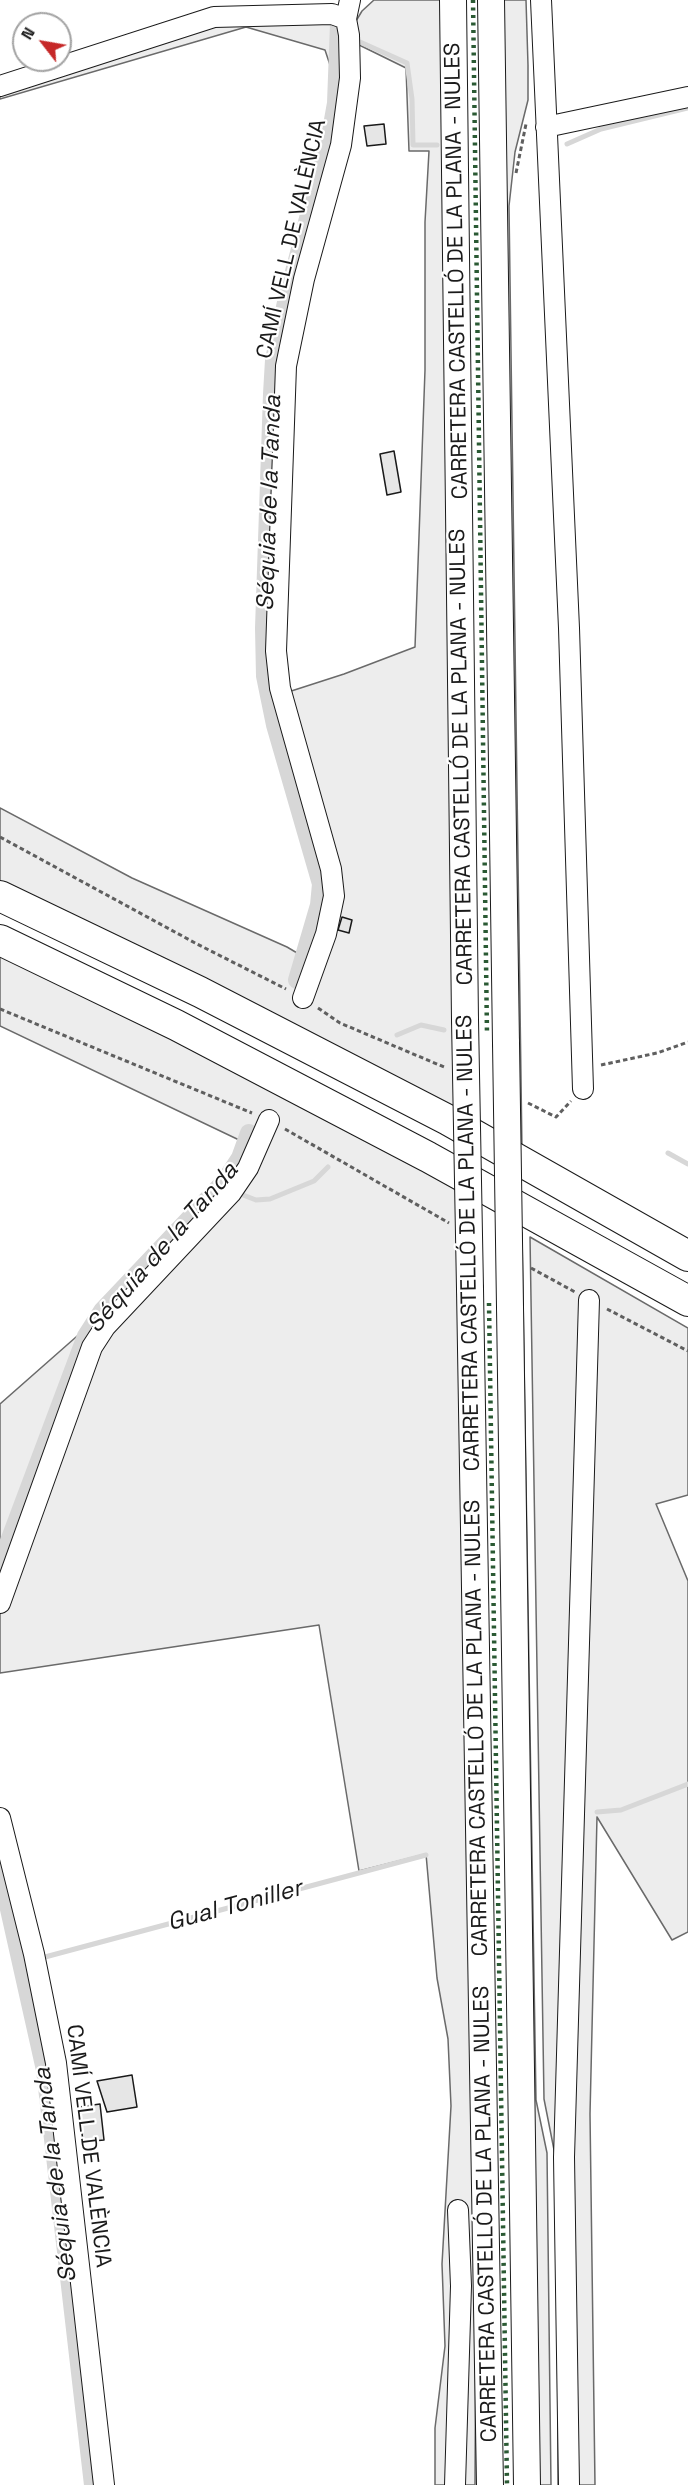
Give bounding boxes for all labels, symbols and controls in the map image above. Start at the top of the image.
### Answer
north arrow [12,12,72,72]
text: N [16,24,40,44]
street label: CARRETERA CASTELLÓ DE LA PLANA - NULES [440,42,474,500]
street label: CAMÍ VELL DE VALÈNCIA [252,117,332,361]
water label: Séquia de la Tanda [252,394,288,612]
street label: CARRETERA CASTELLÓ DE LA PLANA - NULES [445,528,479,986]
street label: CARRETERA CASTELLÓ DE LA PLANA - NULES [452,1014,486,1472]
water label: Séquia de la Tanda [81,1157,245,1339]
street label: CARRETERA CASTELLÓ DE LA PLANA - NULES [460,1499,494,1957]
water label: Gual Toniller [164,1874,306,1938]
street label: CARRETERA CASTELLÓ DE LA PLANA - NULES [469,1985,503,2443]
street label: CAMÍ VELL DE VALÈNCIA [60,2023,116,2269]
water label: Séquia de la Tanda [29,2066,83,2284]

